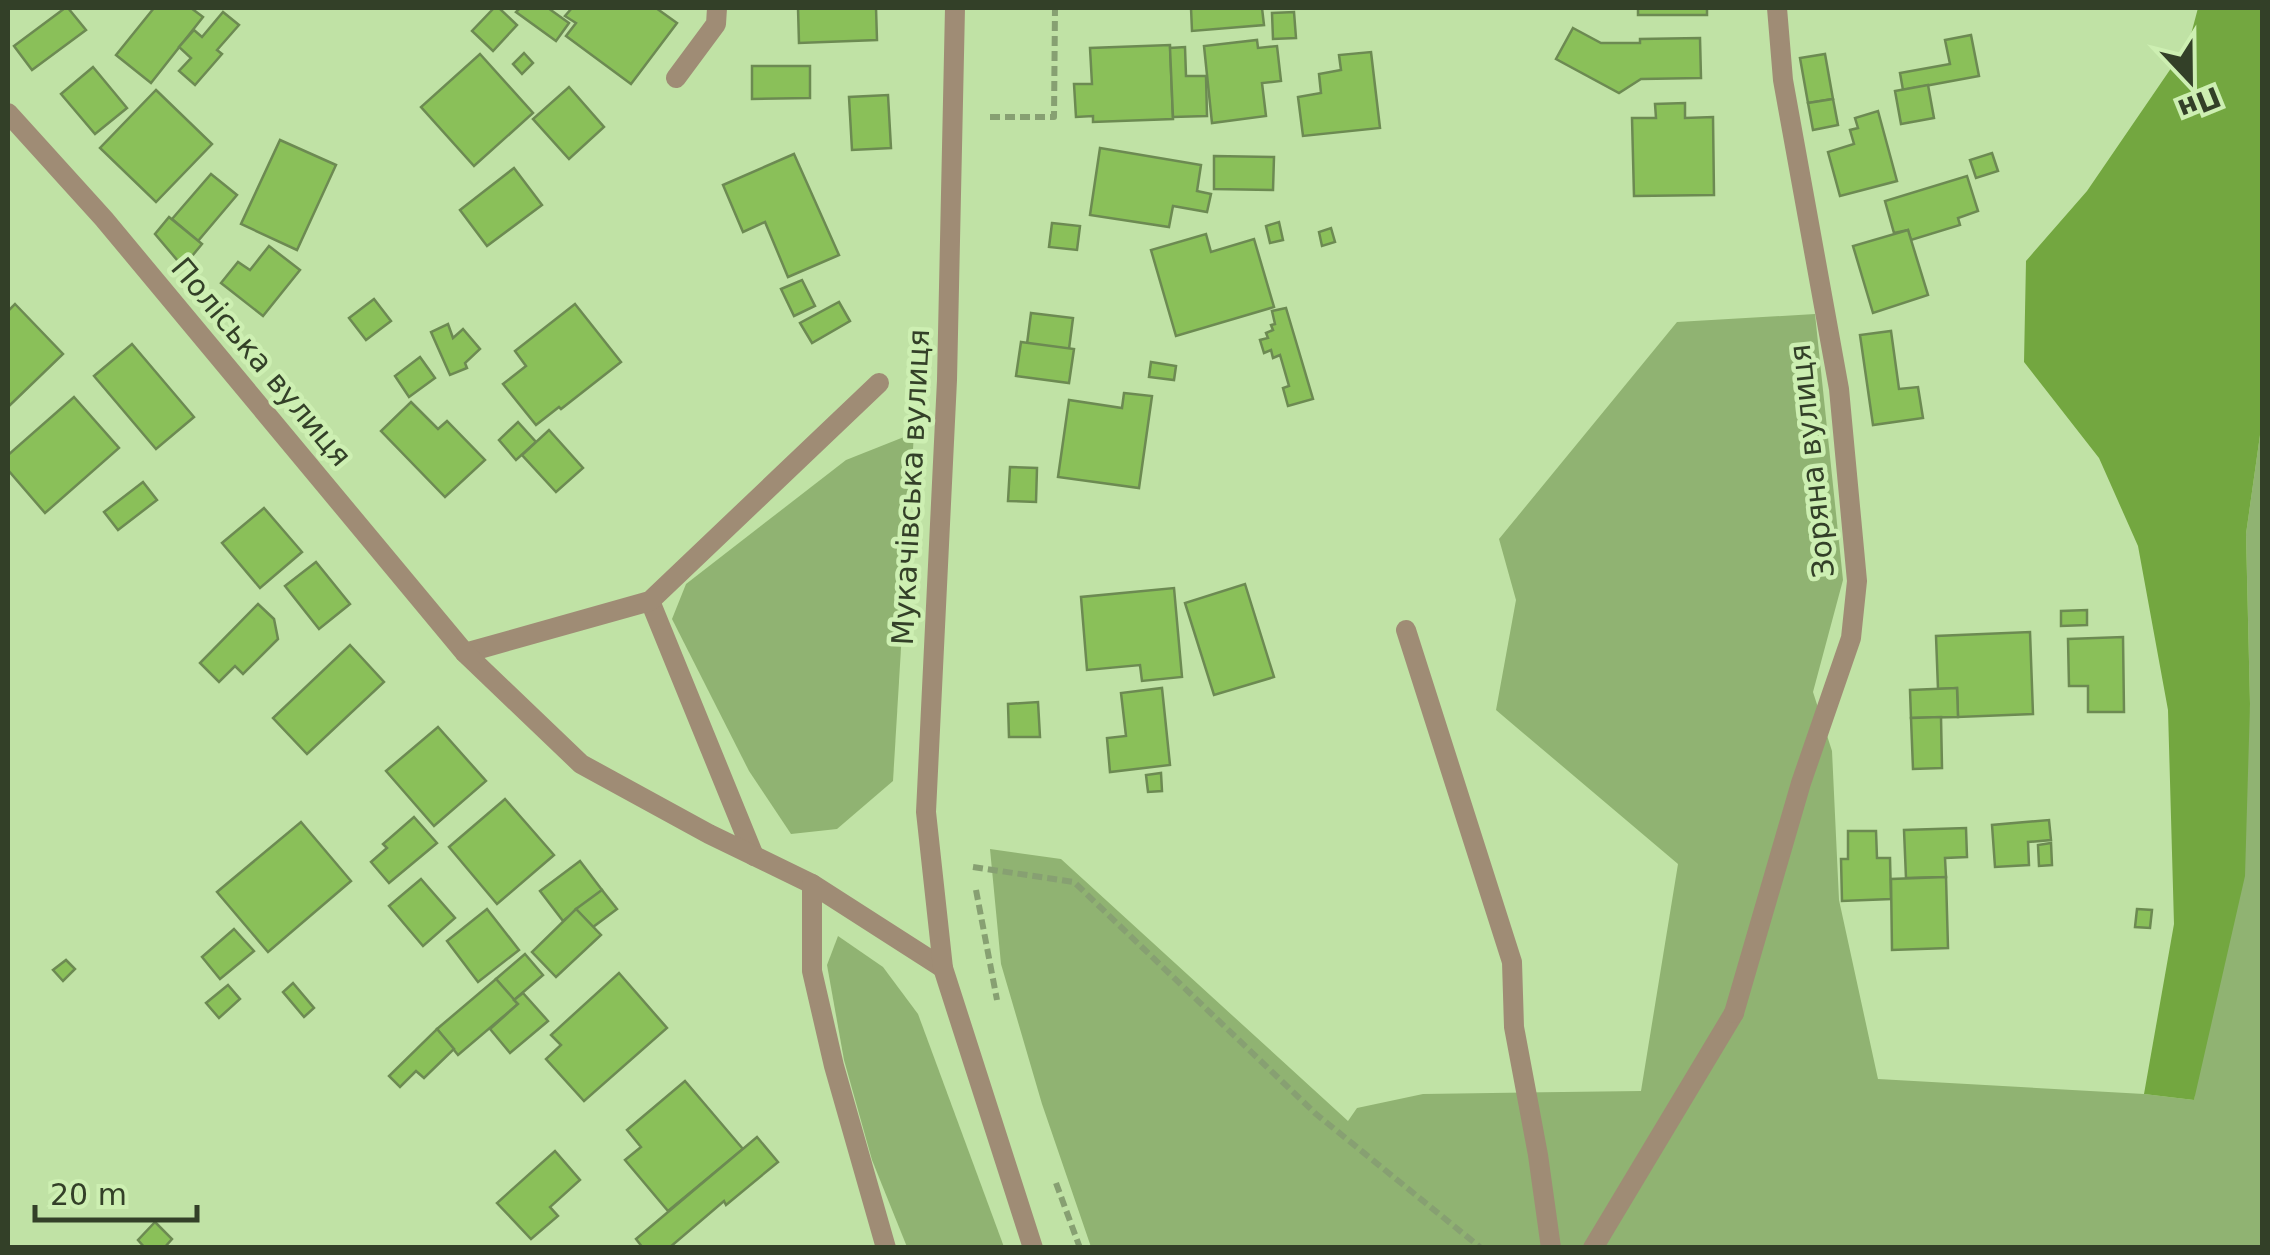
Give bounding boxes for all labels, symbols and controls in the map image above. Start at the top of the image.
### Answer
north arrow [2140,30,2240,130]
text: Пн [2173,79,2225,126]
street label: Поліська вулиця [164,250,359,473]
street label: Мукачівська вулиця [885,328,936,646]
street label: Зоряна вулиця [1782,342,1841,580]
scale bar [35,1160,198,1222]
text: 20 m [50,1177,127,1212]

